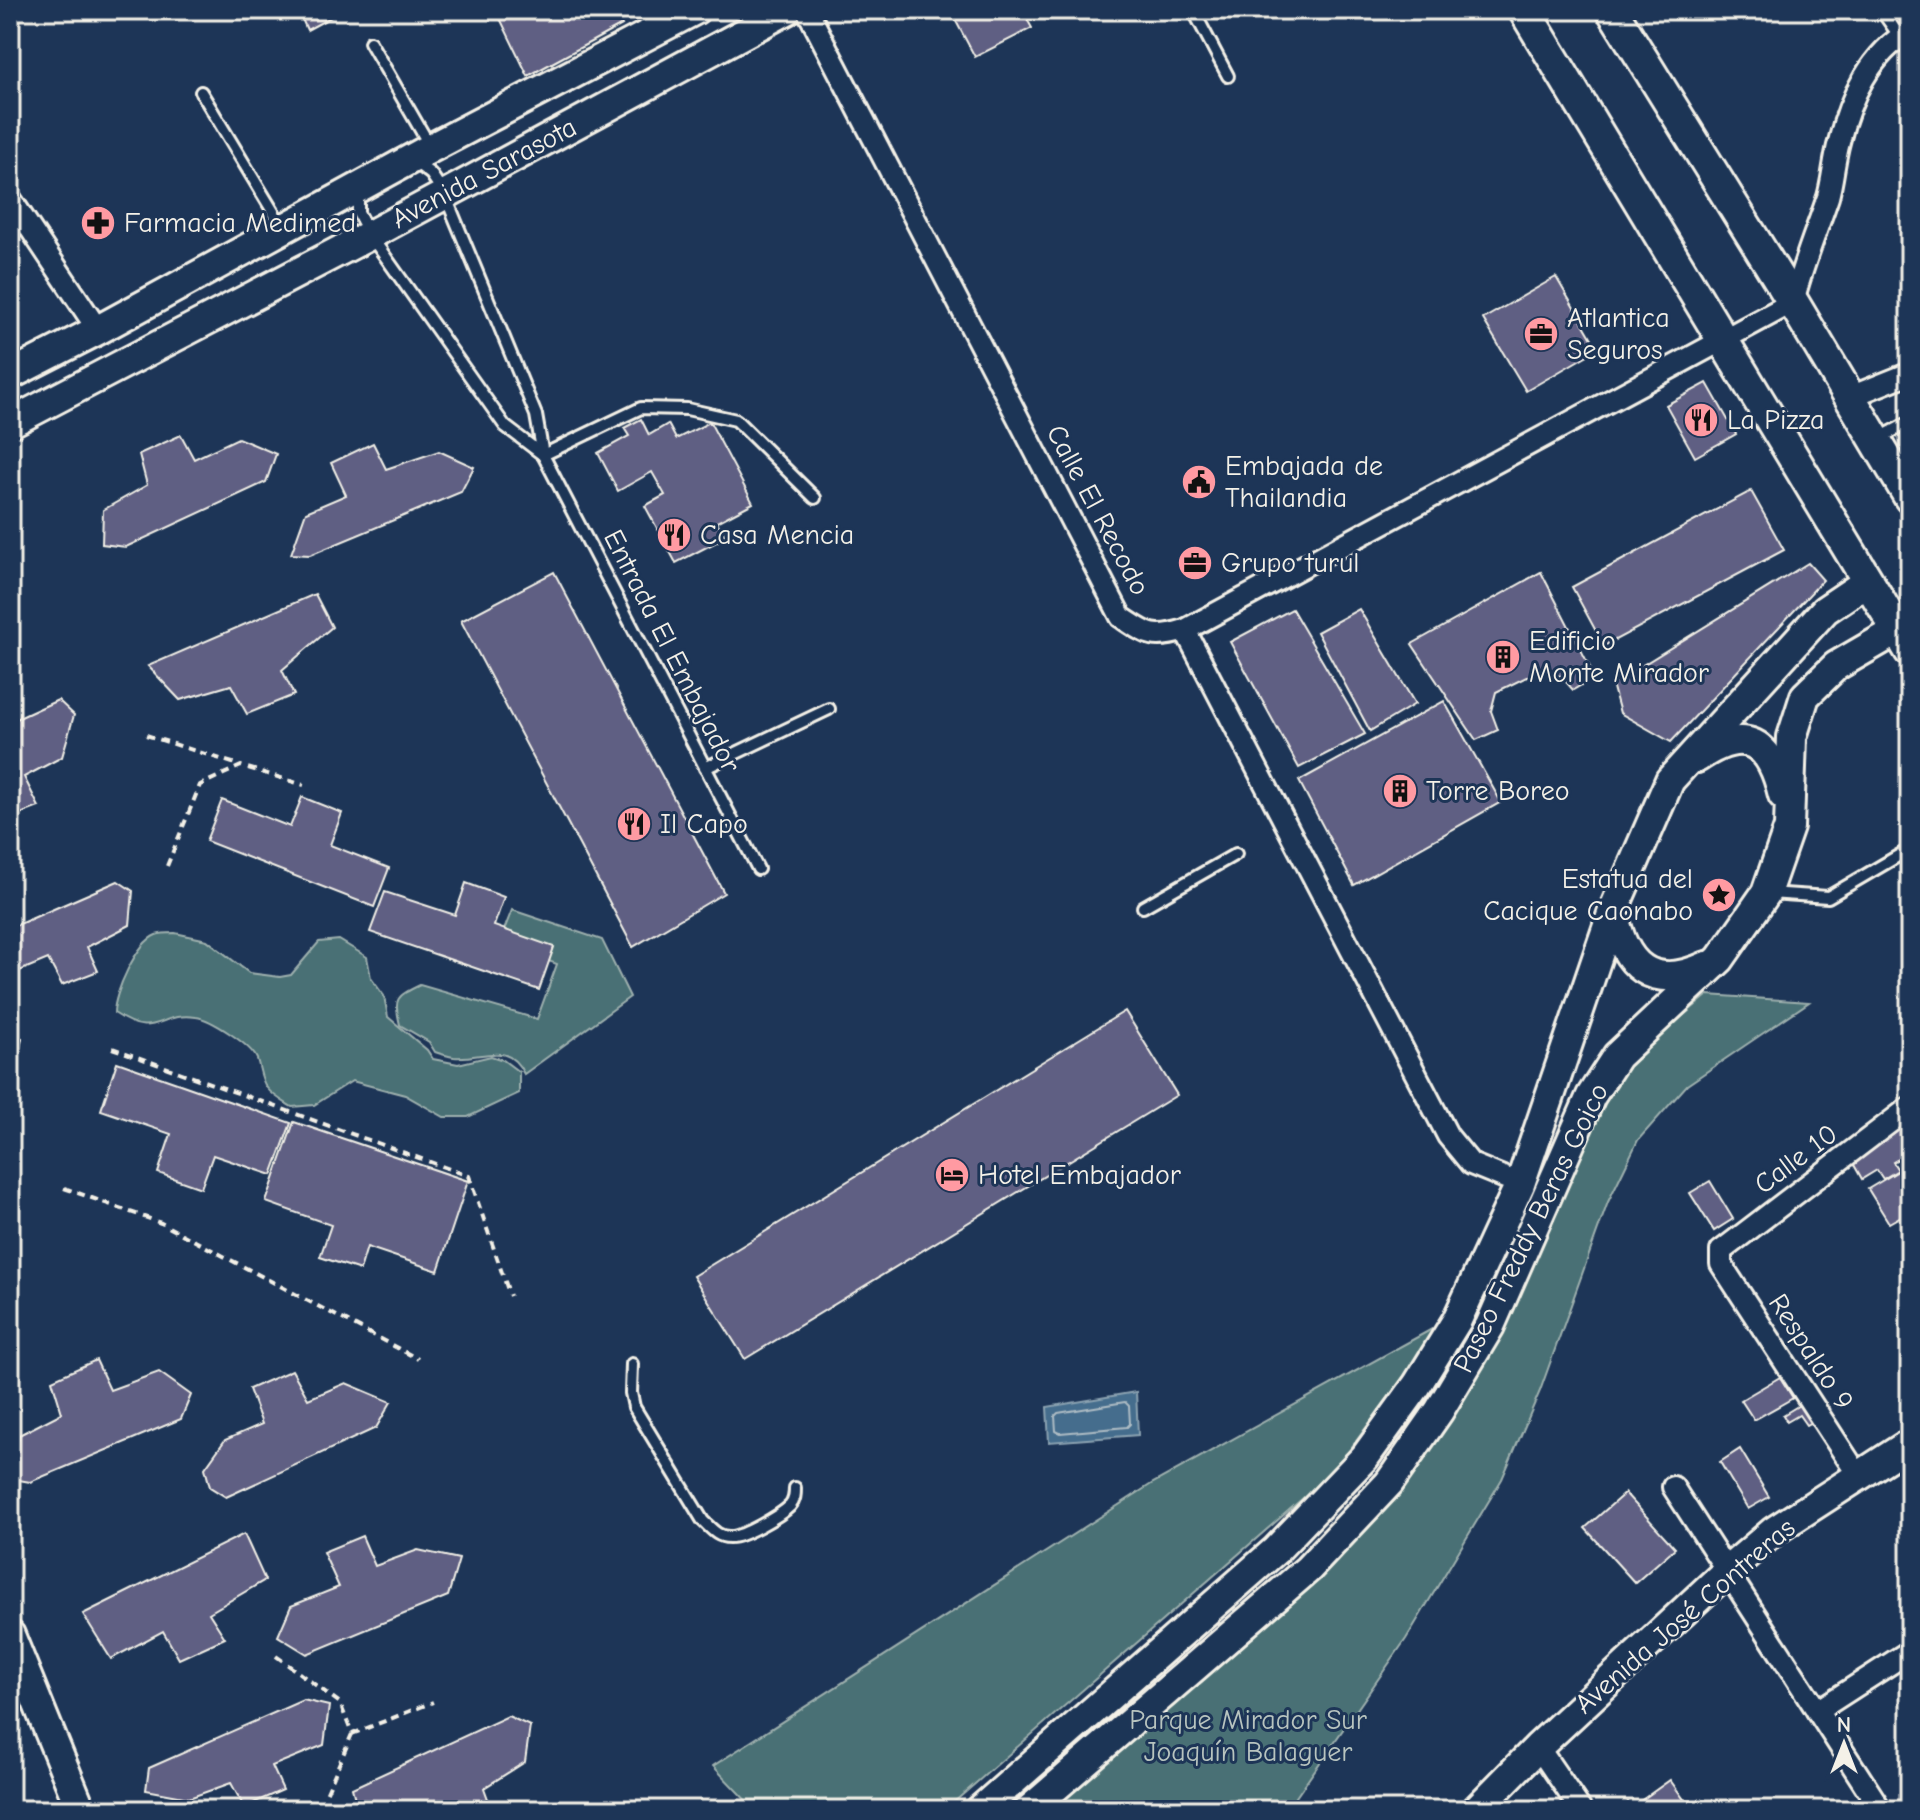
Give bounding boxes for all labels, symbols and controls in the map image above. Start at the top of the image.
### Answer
street label: Avenida Sarasota [386,111,582,235]
pharmacy icon: Farmacia Medimed [79,204,117,242]
place label: Farmacia Medimed [124,207,356,239]
place label: Atlantica Seguros [1567,302,1670,366]
office icon: Atlantica Seguros [1522,315,1560,353]
restaurant icon: La Pizza [1682,401,1720,439]
place label: La Pizza [1727,404,1824,436]
street label: Calle El Recodo [1040,419,1156,601]
place label: Embajada de Thailandia [1225,450,1383,514]
public building icon: Embajada de Thailandia [1180,463,1218,501]
restaurant icon: Casa Mencia [655,516,693,554]
place label: Casa Mencia [700,519,854,551]
street label: Entrada El Embajador [597,524,747,778]
office icon: Grupo turul [1176,544,1214,582]
place label: Grupo turul [1221,547,1359,579]
place label: Edificio Monte Mirador [1529,625,1709,689]
building icon: Edificio Monte Mirador [1484,638,1522,676]
building icon: Torre Boreo [1381,772,1419,810]
place label: Torre Boreo [1426,775,1570,807]
restaurant icon: Il Capo [615,805,653,843]
place label: Il Capo [660,808,748,840]
place label: Estatua del Cacique Caonabo [1483,863,1693,927]
place icon: Estatua del Cacique Caonabo [1700,876,1738,914]
street label: Paseo Freddy Beras Goico [1447,1078,1615,1378]
street label: Calle 10 [1748,1118,1844,1200]
hotel icon: Hotel Embajador [933,1156,971,1194]
place label: Hotel Embajador [978,1159,1181,1191]
street label: Respaldo 9 [1762,1288,1860,1416]
street label: Avenida José Contreras [1568,1512,1802,1720]
park label: Parque Mirador Sur Joaquín Balaguer [1129,1704,1367,1768]
north arrow [1804,1704,1884,1784]
text: N [1837,1712,1851,1738]

